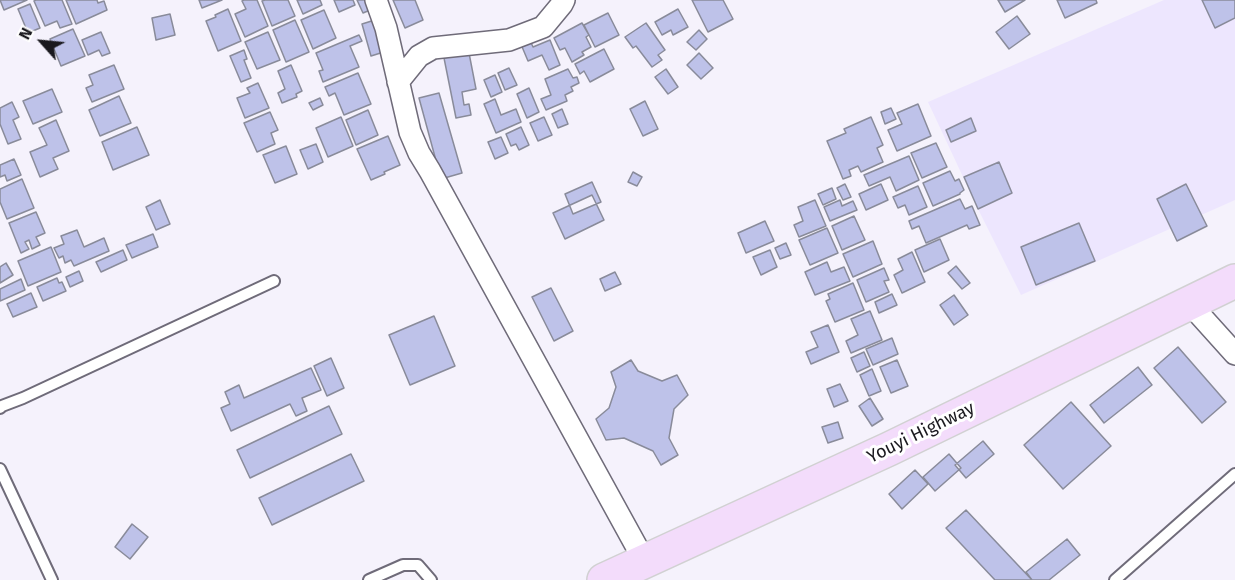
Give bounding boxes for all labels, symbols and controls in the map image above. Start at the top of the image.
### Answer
north arrow [12,12,72,72]
text: N [15,25,36,43]
street label: Youyi Highway [864,398,978,468]

